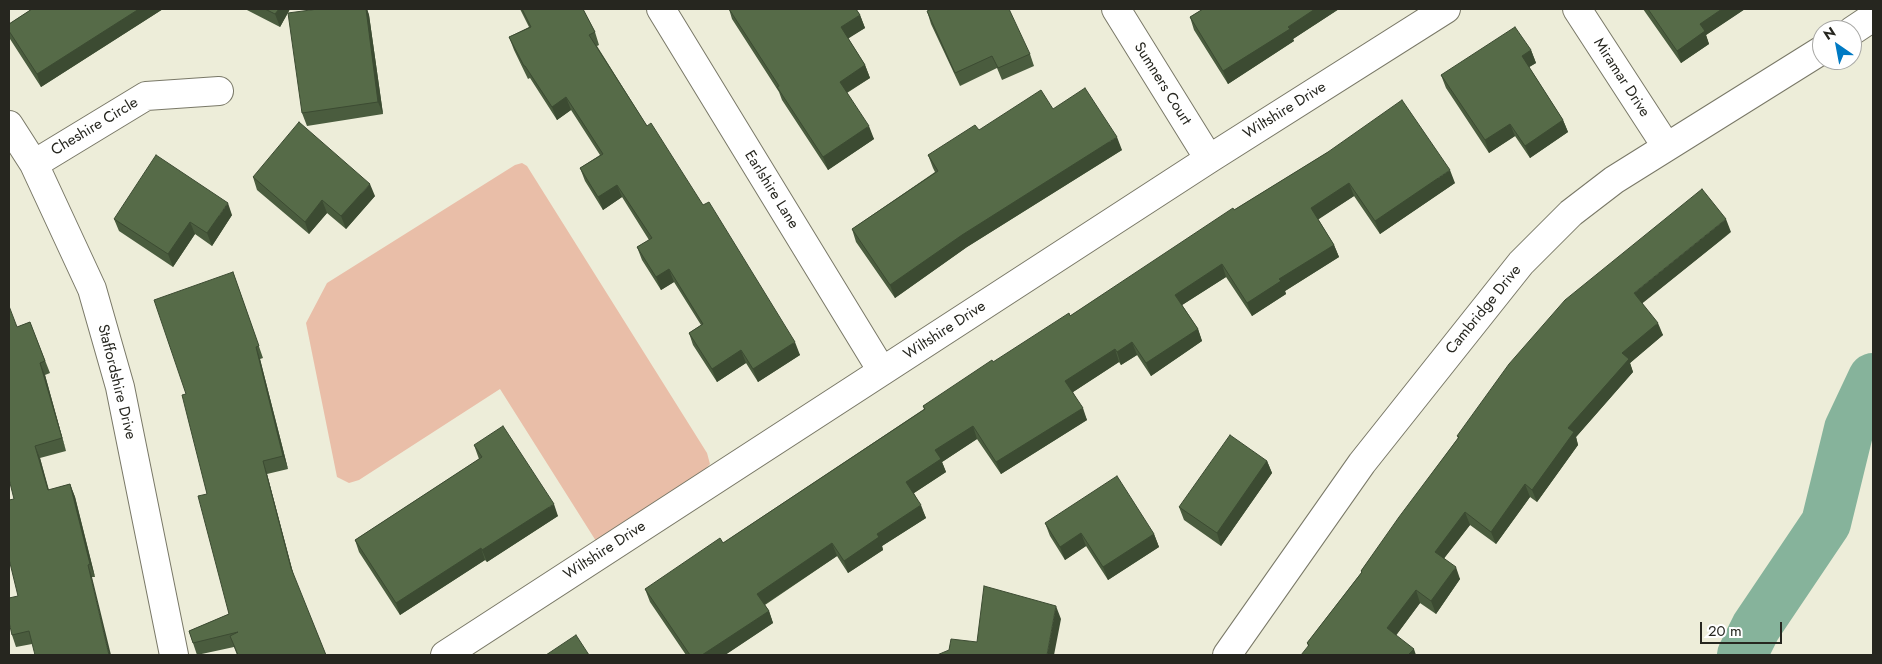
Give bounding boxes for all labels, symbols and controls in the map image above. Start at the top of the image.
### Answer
north arrow [1812,20,1862,70]
text: N [1819,22,1839,45]
street label: Miramar Drive [1589,35,1653,121]
street label: Sumners Court [1129,39,1195,129]
street label: Wiltshire Drive [1240,78,1330,144]
street label: Cheshire Circle [48,94,142,160]
street label: Earlshire Lane [740,148,802,232]
street label: Cambridge Drive [1443,262,1525,358]
street label: Wiltshire Drive [901,298,989,364]
street label: Staffordshire Drive [93,323,139,441]
street label: Wiltshire Drive [561,518,649,584]
scale bar [1702,612,1784,644]
text: 20 m [1708,620,1742,642]

